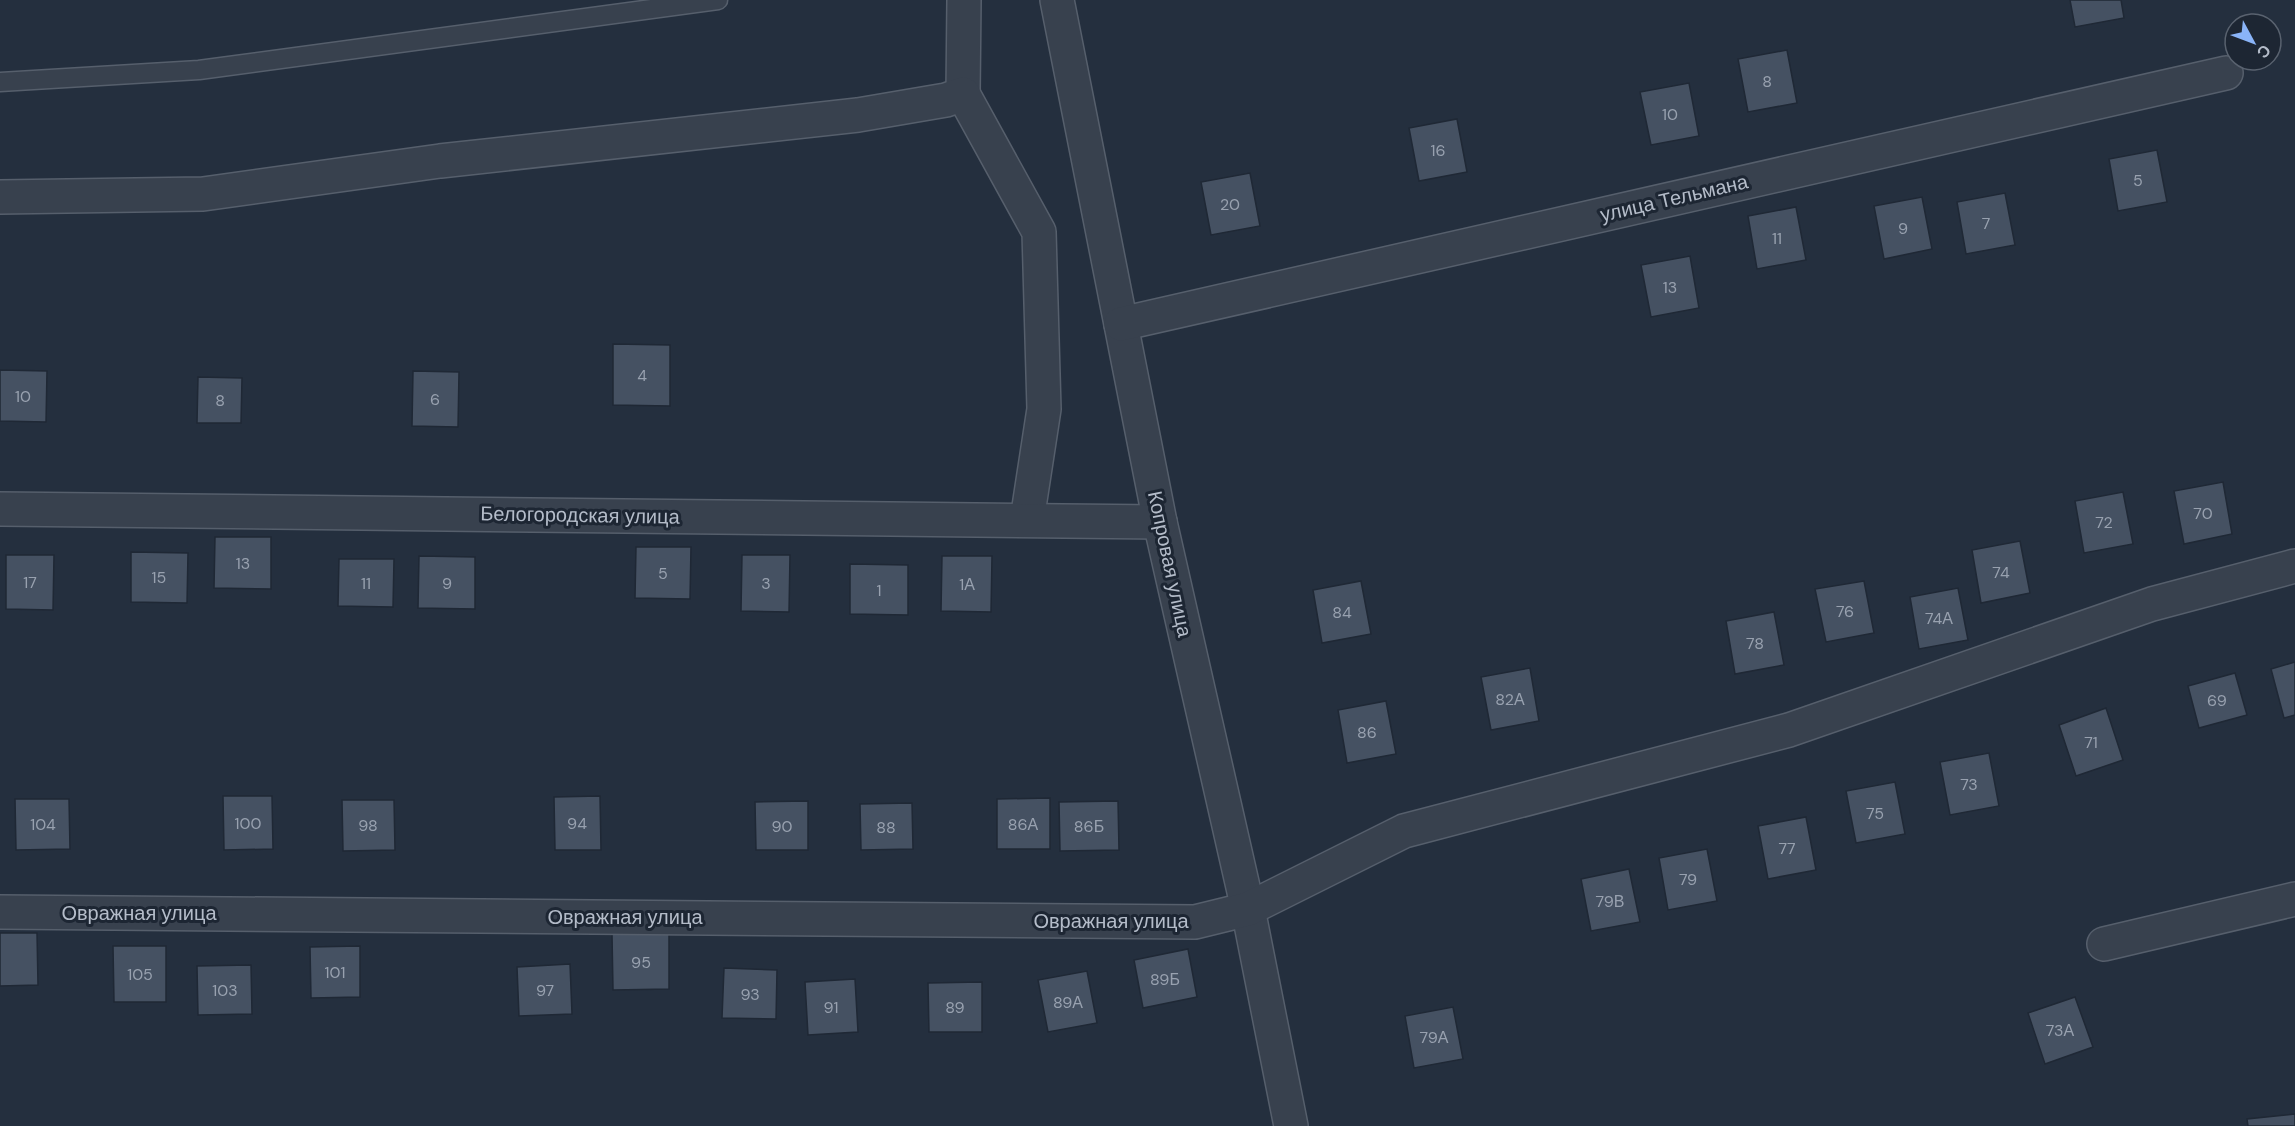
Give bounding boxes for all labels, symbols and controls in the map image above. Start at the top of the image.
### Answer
north arrow [2223,12,2283,72]
text: С [2252,40,2276,63]
house number: 8 [1762,71,1772,92]
house number: 10 [1662,104,1678,125]
house number: 16 [1430,140,1446,161]
street label: улица Тельмана [1598,168,1751,228]
house number: 5 [2133,170,2143,191]
house number: 20 [1220,194,1240,215]
house number: 7 [1982,213,1990,234]
house number: 9 [1898,218,1908,239]
house number: 11 [1772,228,1782,249]
house number: 13 [1663,277,1677,298]
house number: 4 [637,365,647,386]
house number: 10 [15,386,31,407]
house number: 6 [430,389,440,410]
house number: 8 [215,390,225,411]
street label: Копровая улица [1142,489,1198,640]
street label: Белогородская улица [480,500,681,530]
house number: 70 [2193,503,2213,524]
house number: 72 [2095,512,2113,533]
house number: 13 [236,553,250,574]
house number: 74 [1992,562,2010,583]
house number: 5 [658,563,668,584]
house number: 15 [152,567,166,588]
house number: 17 [23,572,37,593]
house number: 11 [361,573,371,594]
house number: 9 [442,573,452,594]
house number: 3 [761,573,771,594]
house number: 1А [959,574,975,595]
house number: 1 [877,580,882,601]
house number: 76 [1836,601,1854,622]
house number: 84 [1332,602,1352,623]
house number: 74А [1925,608,1953,629]
house number: 78 [1746,633,1764,654]
house number: 82А [1495,689,1525,710]
house number: 69 [2207,690,2227,711]
house number: 86 [1357,722,1377,743]
house number: 71 [2084,732,2098,753]
house number: 73 [1960,774,1978,795]
house number: 75 [1866,803,1884,824]
house number: 100 [235,813,261,834]
house number: 94 [567,813,587,834]
house number: 104 [30,814,56,835]
house number: 86А [1008,814,1039,835]
house number: 98 [358,815,378,836]
house number: 90 [772,816,793,837]
house number: 86Б [1074,816,1104,837]
house number: 88 [876,817,896,838]
house number: 77 [1778,838,1796,859]
house number: 79 [1679,869,1697,890]
house number: 79В [1596,891,1624,912]
street label: Овражная улица [61,900,217,926]
street label: Овражная улица [547,904,703,930]
street label: Овражная улица [1033,908,1189,934]
house number: 95 [631,952,651,973]
house number: 101 [325,962,345,983]
house number: 105 [127,964,153,985]
house number: 89Б [1150,969,1180,990]
house number: 103 [212,980,238,1001]
house number: 97 [536,980,554,1001]
house number: 93 [740,984,760,1005]
house number: 89А [1053,992,1083,1013]
house number: 91 [824,997,838,1018]
house number: 89 [945,997,965,1018]
house number: 73А [2046,1020,2074,1041]
house number: 79А [1420,1027,1449,1048]

